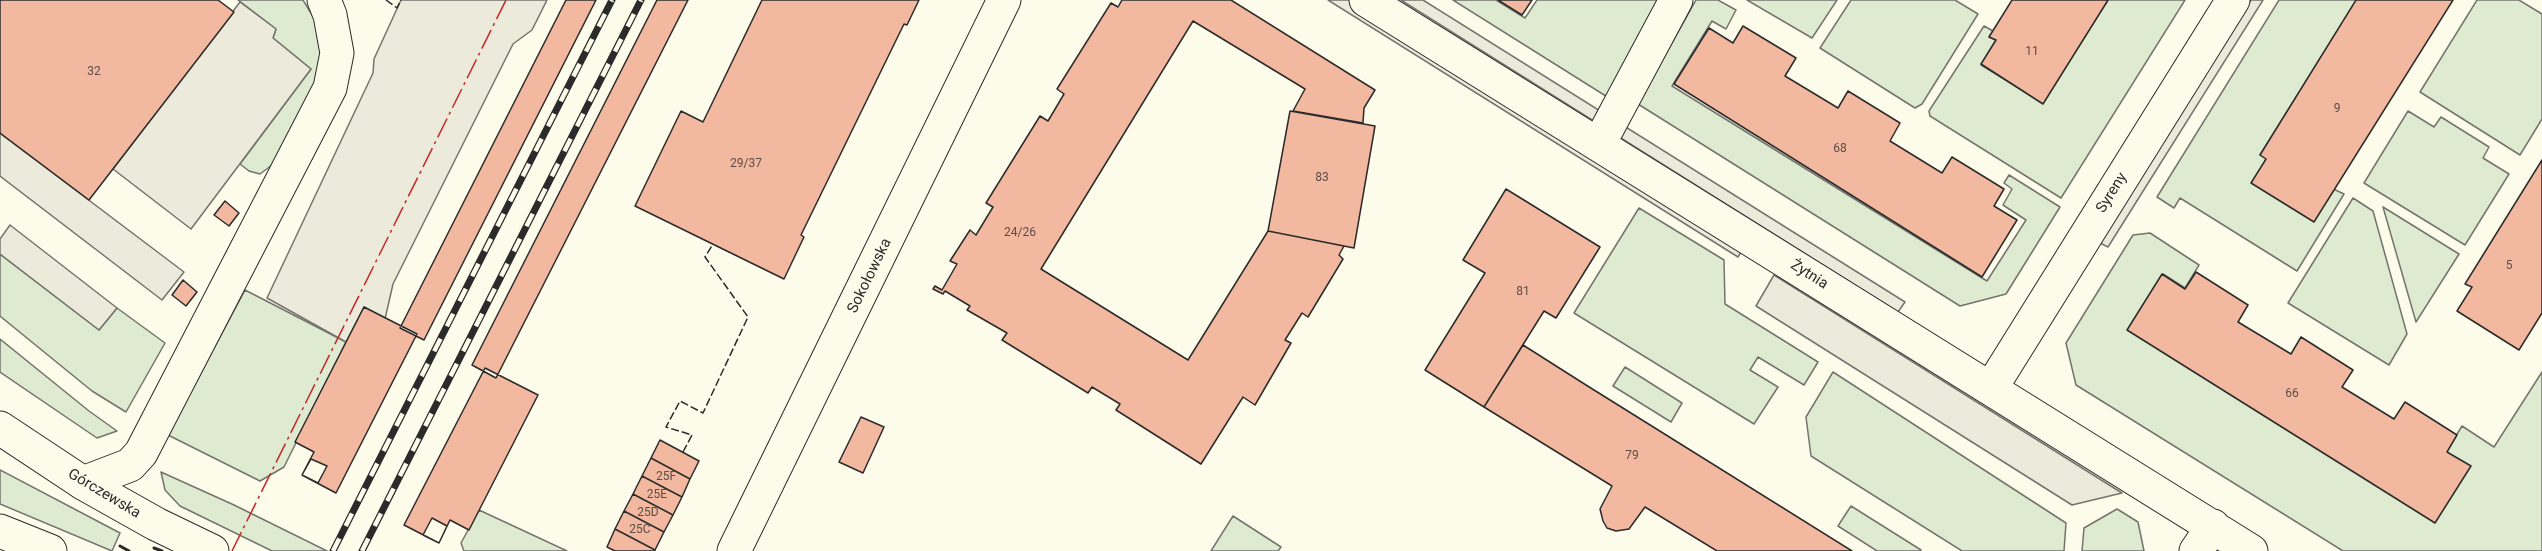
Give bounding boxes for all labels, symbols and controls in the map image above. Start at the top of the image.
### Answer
house number: 11 [2025,45,2039,59]
house number: 32 [87,65,101,79]
house number: 9 [2334,102,2340,116]
house number: 68 [1833,142,1847,156]
house number: 29/37 [730,157,762,171]
street label: Syreny [2093,169,2131,217]
house number: 83 [1315,171,1329,185]
house number: 24/26 [1004,226,1036,240]
street label: Sokołowska [844,236,896,316]
street label: Żytnia [1787,257,1831,293]
house number: 5 [2506,259,2512,273]
house number: 81 [1516,285,1530,299]
house number: 66 [2285,387,2299,401]
house number: 79 [1625,449,1639,463]
street label: Górczewska [64,465,144,523]
house number: 25F [656,470,676,484]
house number: 25E [647,488,667,502]
house number: 25D [637,506,659,520]
house number: 25C [629,523,651,537]

